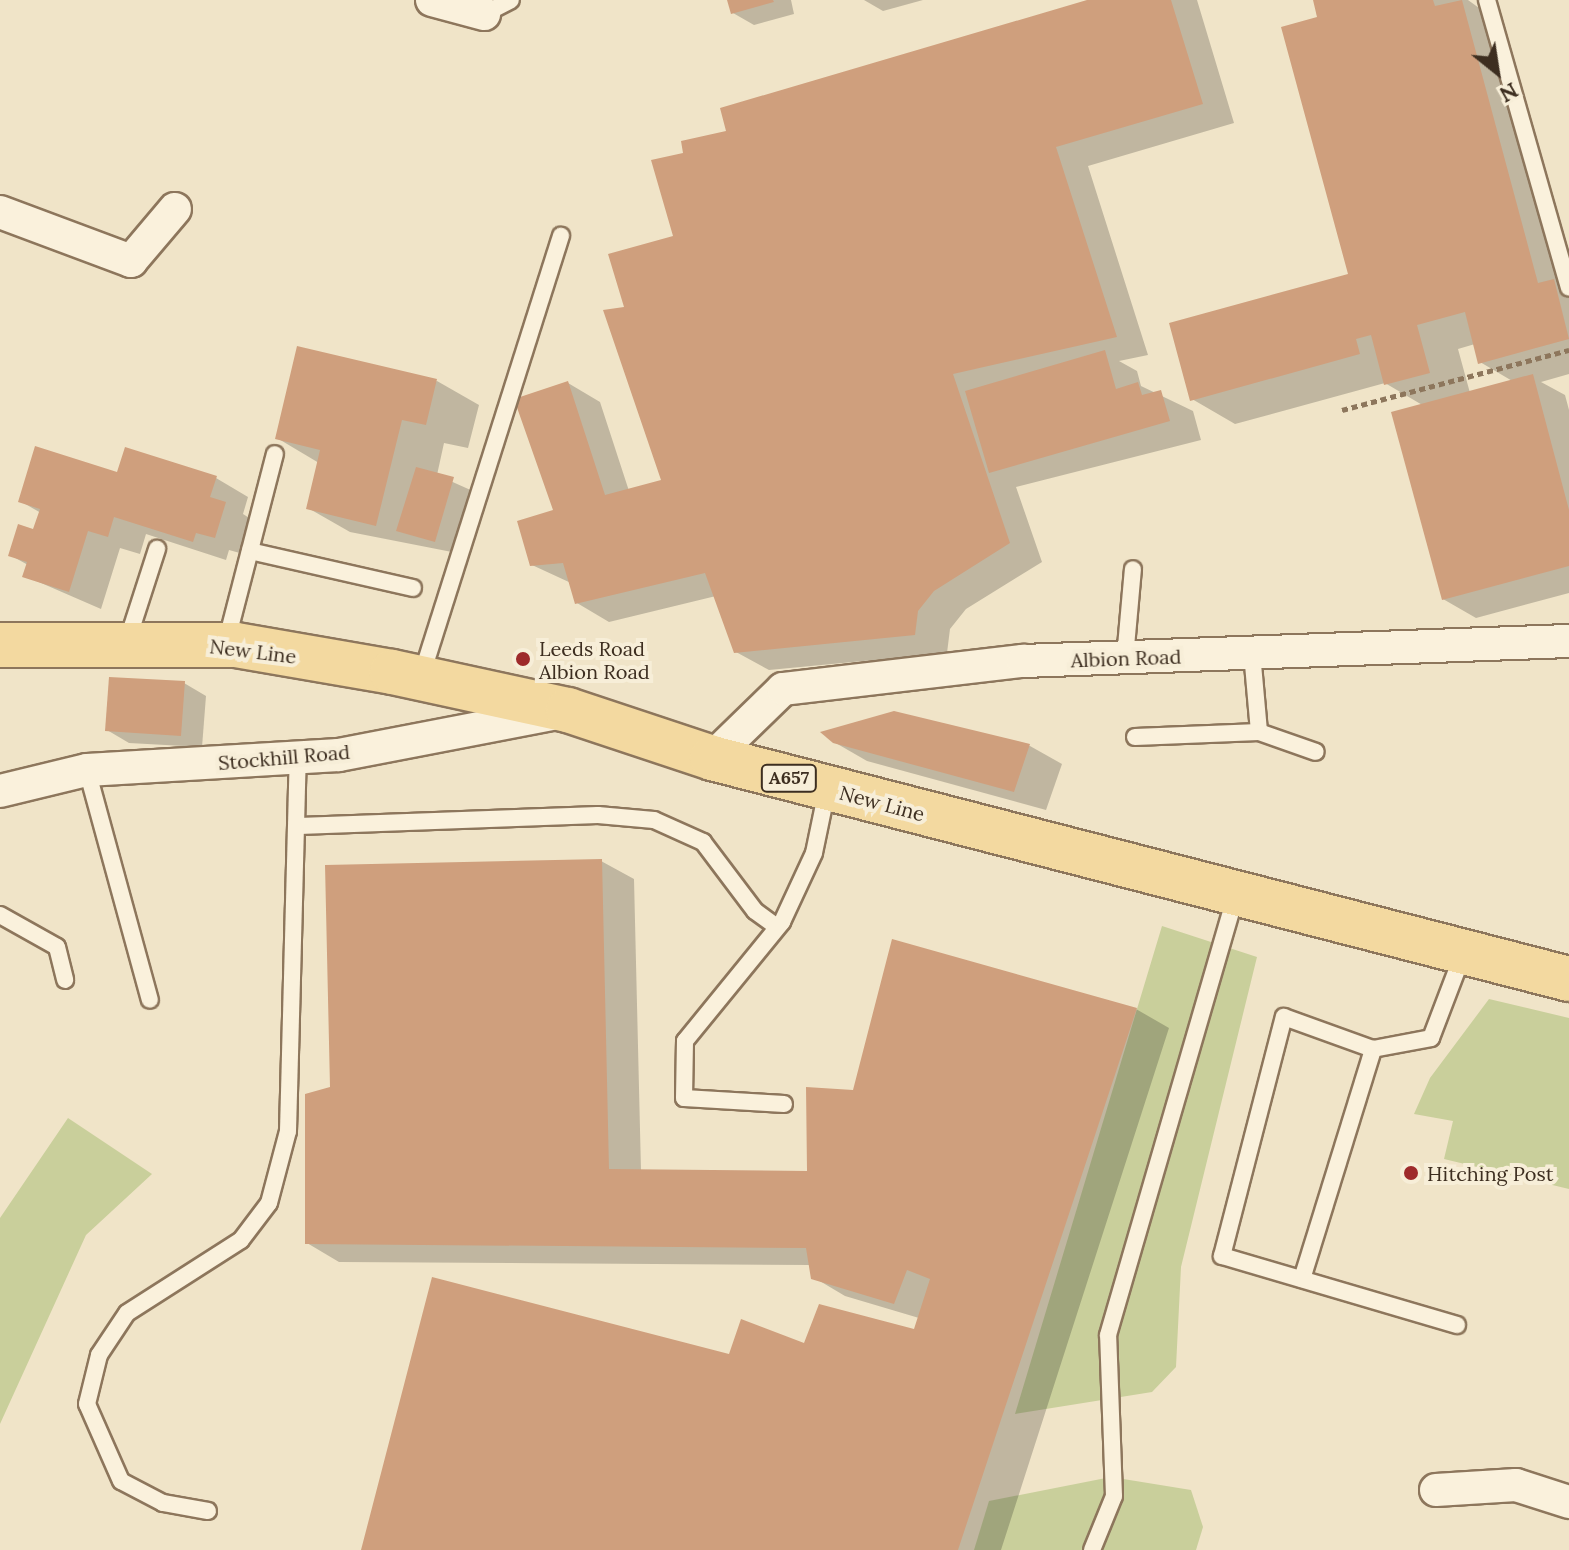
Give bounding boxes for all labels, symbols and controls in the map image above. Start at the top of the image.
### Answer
north arrow [1457,32,1537,112]
text: N [1495,76,1523,109]
street label: New Line [208,634,298,668]
place label: Leeds Road Albion Road [539,636,650,683]
street label: Albion Road [1070,644,1182,672]
marker: Leeds Road Albion Road [514,650,532,668]
street label: Stockhill Road [217,739,351,775]
road number: A657 [759,764,819,792]
street label: New Line [837,780,927,826]
place label: Hitching Post [1427,1161,1553,1185]
marker: Hitching Post [1402,1164,1420,1182]

